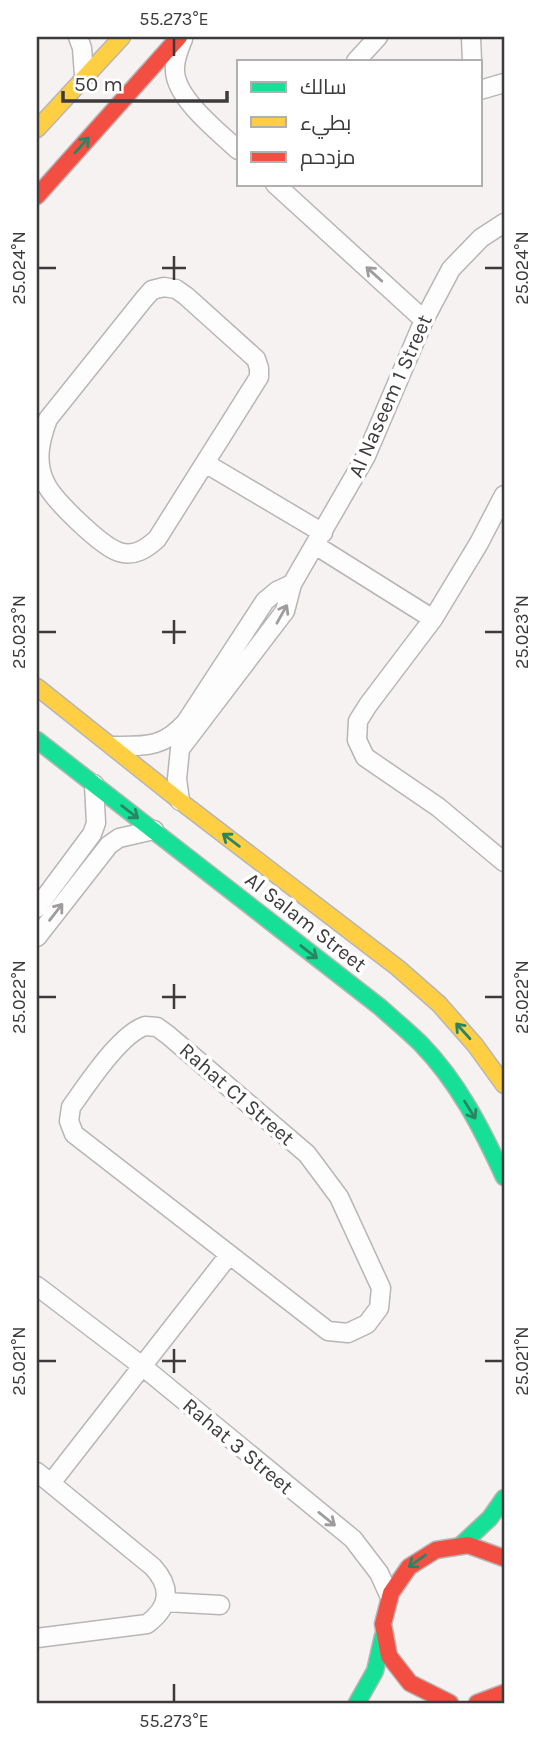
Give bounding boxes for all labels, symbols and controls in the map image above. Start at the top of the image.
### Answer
text: 55.273°E [139,8,209,30]
scale bar [63,60,228,104]
legend [237,60,482,186]
text: 50 m [74,72,123,96]
text: سالك [300,75,347,99]
text: بطيء [300,111,351,139]
one-way arrow [74,136,90,154]
text: مزدحم [300,145,355,171]
text: 25.024°N [8,231,30,305]
text: 25.024°N [511,231,533,305]
one-way arrow [365,266,383,282]
street label: Al Naseem 1 Street [343,311,437,481]
text: 25.023°N [8,595,30,669]
text: 25.023°N [511,595,533,669]
one-way arrow [275,604,289,624]
one-way arrow [120,804,138,819]
one-way arrow [222,833,241,847]
street label: Al Salam Street [241,867,371,977]
one-way arrow [48,903,63,922]
one-way arrow [299,944,318,959]
text: 25.022°N [8,960,30,1034]
text: 25.022°N [511,960,533,1034]
one-way arrow [455,1022,471,1040]
street label: Rahat C1 Street [175,1038,299,1150]
one-way arrow [464,1099,478,1119]
text: 25.021°N [8,1326,30,1396]
text: 25.021°N [511,1326,533,1396]
street label: Rahat 3 Street [178,1393,298,1499]
one-way arrow [318,1511,336,1527]
one-way arrow [408,1553,427,1568]
text: 55.273°E [139,1710,209,1732]

